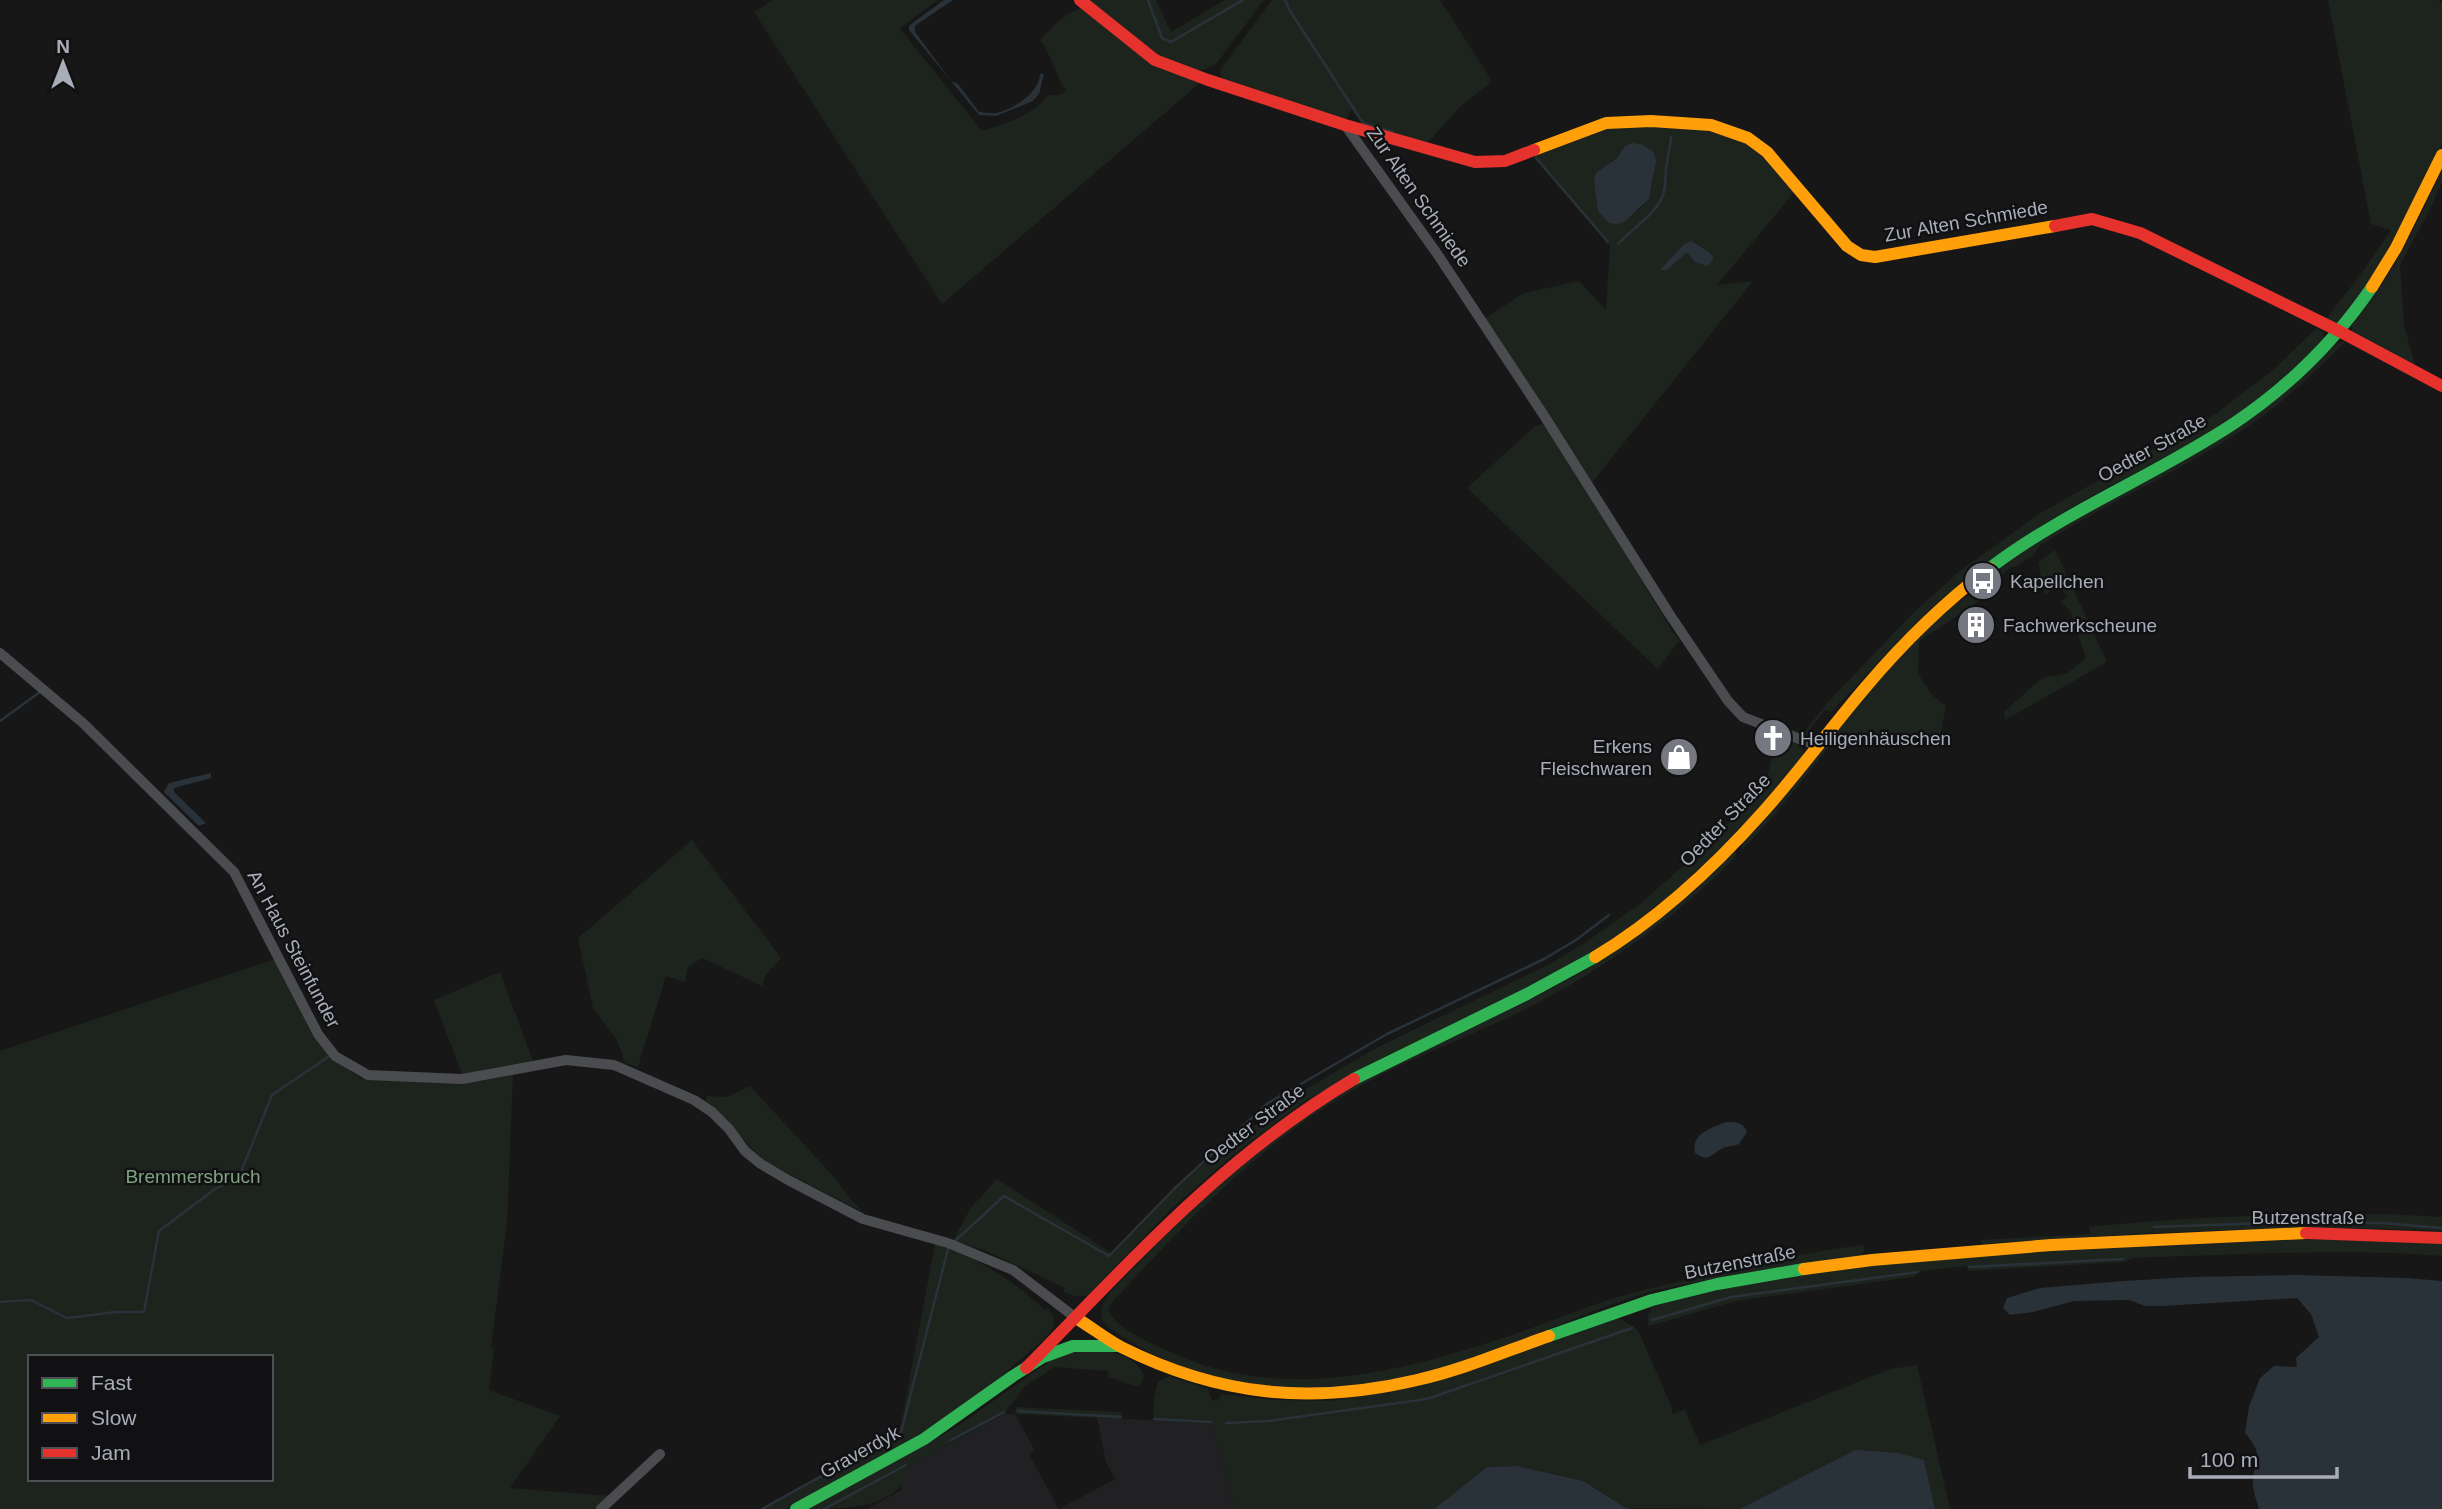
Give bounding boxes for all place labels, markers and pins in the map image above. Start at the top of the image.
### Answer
bus stop icon: Kapellchen [1962,560,2004,602]
place label: Kapellchen [2010,571,2104,592]
building icon: Fachwerkscheune [1955,604,1997,646]
place label: Fachwerkscheune [2003,615,2157,636]
church icon: Heiligenhäuschen [1752,717,1794,759]
place label: Heiligenhäuschen [1800,728,1951,749]
place label: Erkens Fleischwaren [1540,736,1652,779]
shop icon: Erkens Fleischwaren [1658,736,1700,778]

